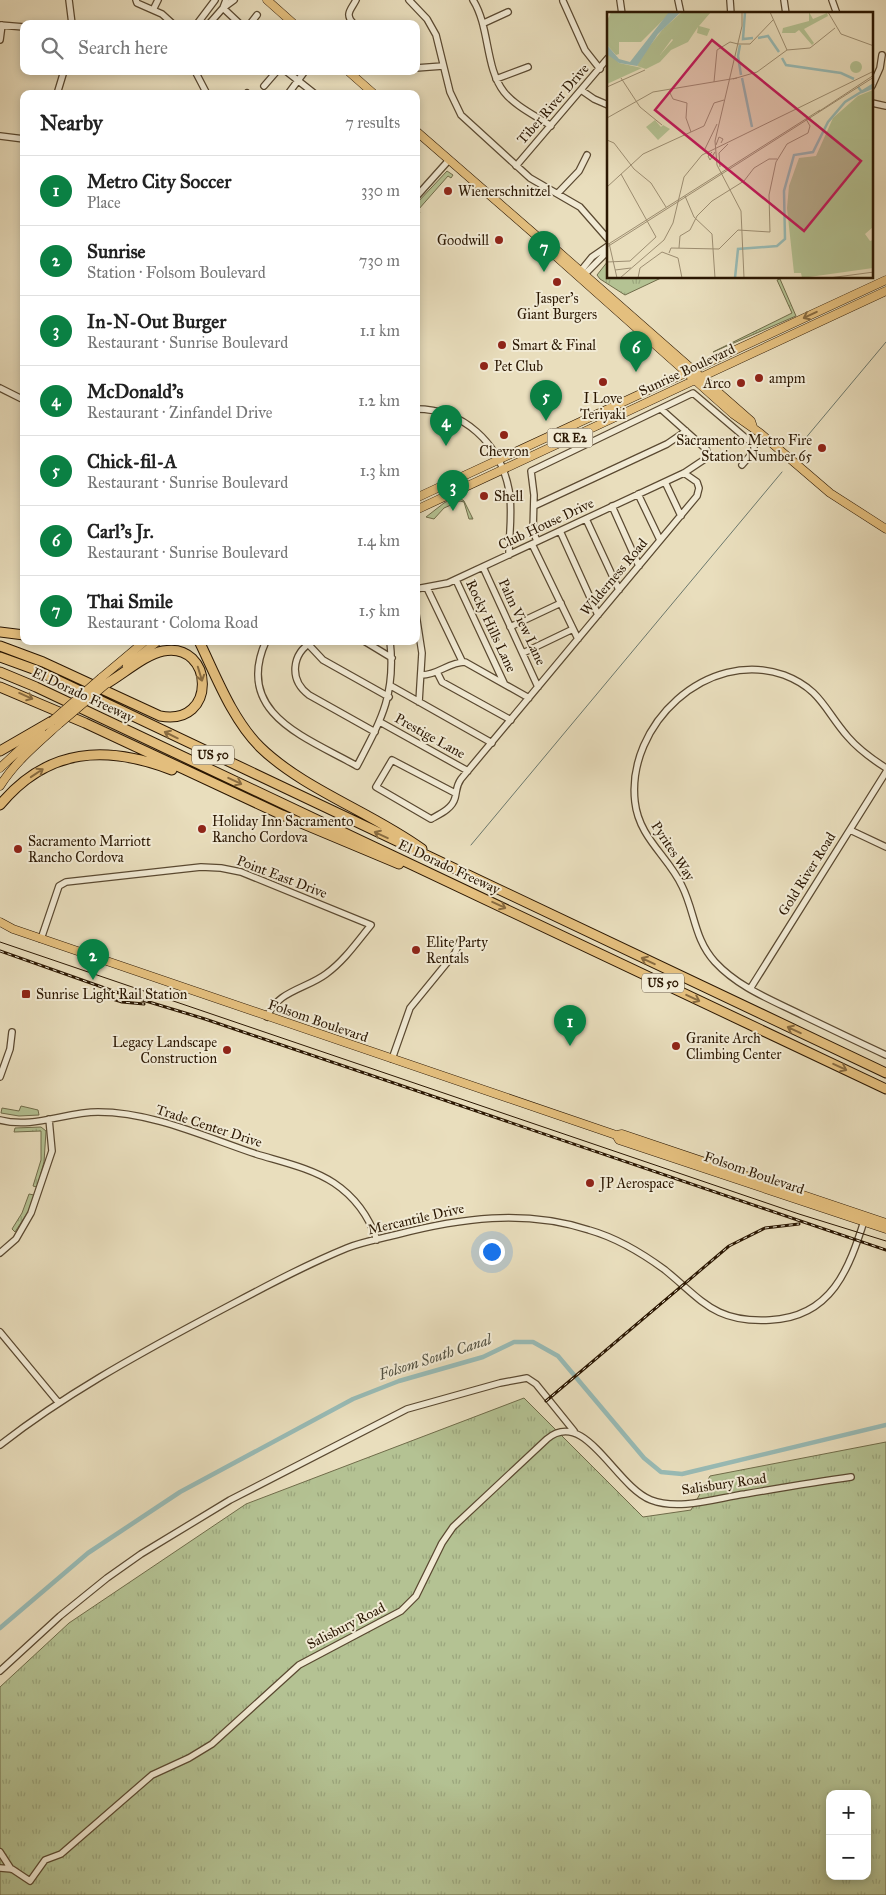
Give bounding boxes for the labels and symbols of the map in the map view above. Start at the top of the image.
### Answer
inset map [607,12,874,279]
street label: Tiber River Drive [514,60,593,148]
place label: Wienerschnitzel [458,183,551,200]
marker: Wienerschnitzel [442,185,454,197]
pin: 7 [528,231,560,272]
place label: Goodwill [437,232,489,249]
marker: Goodwill [493,234,505,246]
marker: Jasper's Giant Burgers [551,276,563,288]
place label: Jasper's Giant Burgers [517,290,597,323]
one-way arrow [803,311,818,321]
pin: 6 [620,331,652,372]
place label: Smart & Final [512,337,596,354]
marker: Smart & Final [496,339,508,351]
street label: Sunrise Boulevard [636,340,738,400]
place label: Pet Club [494,358,543,375]
marker: Pet Club [478,360,490,372]
place label: ampm [769,370,806,387]
marker: ampm [753,372,765,384]
place label: Arco [702,375,731,392]
marker: I Love Teriyaki [597,376,609,388]
marker: Arco [735,377,747,389]
pin: 5 [530,380,562,421]
place label: I Love Teriyaki [580,390,626,423]
pin: 4 [430,405,462,446]
road number: CR E2 [548,428,592,448]
marker: Chevron [498,429,510,441]
place label: Sacramento Metro Fire Station Number 65 [676,432,812,465]
marker: Sacramento Metro Fire Station Number 65 [816,442,828,454]
place label: Chevron [479,443,529,460]
pin: 3 [437,470,469,511]
place label: Shell [494,488,523,505]
marker: Shell [478,490,490,502]
street label: Club House Drive [496,494,597,554]
street label: Wilderness Road [577,535,651,619]
street label: Palm View Lane [495,576,550,668]
street label: Rocky Hills Lane [462,577,520,675]
street label: El Dorado Freeway [29,664,137,726]
one-way arrow [196,666,206,682]
one-way arrow [18,691,33,701]
street label: Prestige Lane [392,710,468,762]
one-way arrow [164,730,179,739]
road number: US 50 [192,746,234,764]
one-way arrow [30,768,44,779]
one-way arrow [227,777,242,786]
place label: Holiday Inn Sacramento Rancho Cordova [212,813,353,846]
street label: Pyrites Way [648,818,699,884]
marker: Holiday Inn Sacramento Rancho Cordova [196,823,208,835]
one-way arrow [374,829,389,839]
street label: Gold River Road [775,829,839,919]
place label: Sacramento Marriott Rancho Cordova [28,833,151,866]
street label: El Dorado Freeway [395,836,503,898]
marker: Sacramento Marriott Rancho Cordova [12,843,24,855]
street label: Point East Drive [234,852,330,902]
one-way arrow [491,901,506,911]
place label: Elite Party Rentals [426,934,488,967]
pin: 2 [77,939,109,980]
marker: Elite Party Rentals [410,944,422,956]
one-way arrow [640,955,655,965]
road number: US 50 [642,974,684,992]
place label: Sunrise Light Rail Station [36,986,188,1003]
marker: Sunrise Light Rail Station [20,988,32,1000]
one-way arrow [686,993,701,1003]
street label: Folsom Boulevard [266,996,370,1046]
pin: 1 [554,1005,586,1046]
one-way arrow [787,1025,802,1035]
place label: Granite Arch Climbing Center [686,1030,782,1063]
place label: Legacy Landscape Construction [112,1034,217,1067]
marker: Granite Arch Climbing Center [670,1040,682,1052]
marker: Legacy Landscape Construction [221,1044,233,1056]
one-way arrow [832,1063,847,1073]
street label: Trade Center Drive [154,1101,264,1151]
street label: Folsom Boulevard [702,1148,806,1198]
place label: JP Aerospace [598,1175,674,1193]
marker: JP Aerospace [584,1177,596,1189]
street label: Mercantile Drive [366,1200,466,1238]
your location [479,1239,505,1265]
water label: Folsom South Canal [375,1330,495,1384]
street label: Salisbury Road [680,1470,768,1498]
street label: Salisbury Road [304,1599,388,1653]

